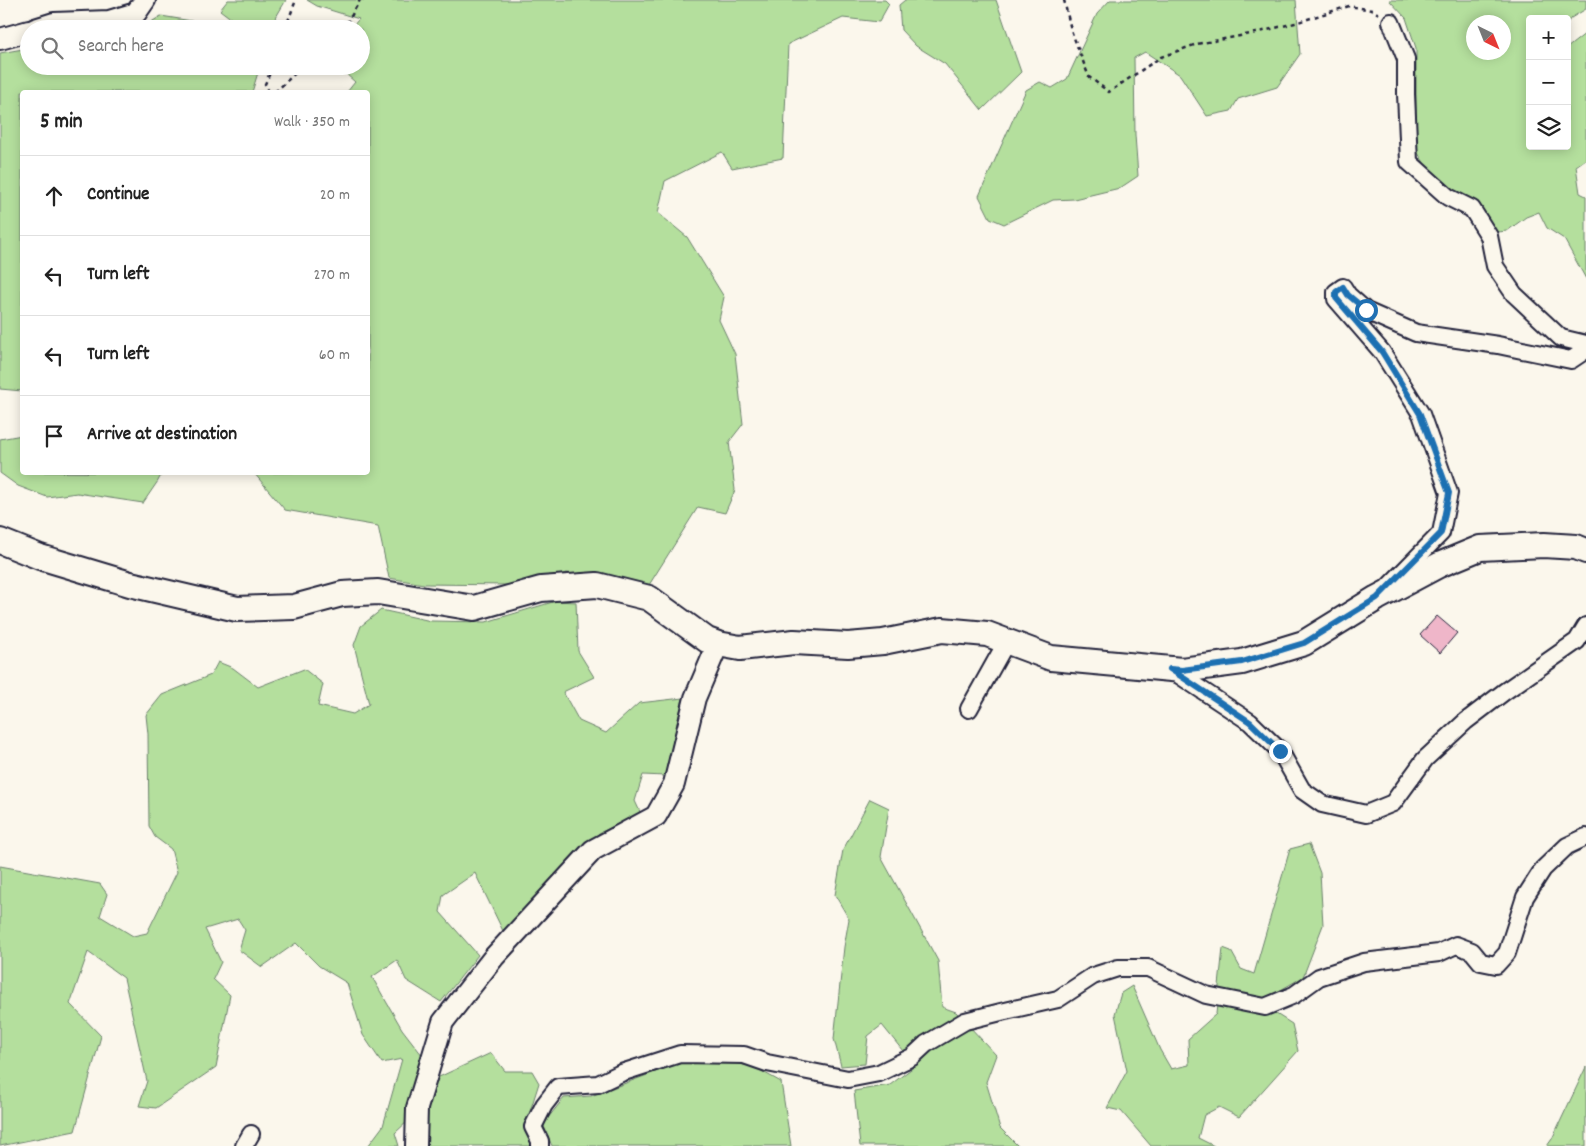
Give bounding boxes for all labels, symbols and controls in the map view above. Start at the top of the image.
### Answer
north arrow [1466,15,1511,60]
map controls [1526,15,1571,150]
button: + [1526,15,1571,60]
search box [20,20,370,75]
icon: search [38,34,66,62]
text: Search here [78,34,164,61]
button: − [1526,60,1571,105]
button: layers [1526,105,1571,150]
text: 5 min [40,108,83,138]
text: Walk · 350 m [274,111,350,134]
icon: ahead [40,182,68,210]
text: Continue [87,182,149,209]
text: 20 m [320,184,350,207]
icon: left [40,262,68,290]
text: Turn left [87,262,150,289]
text: 270 m [314,264,350,287]
route start [1355,299,1378,322]
icon: left [40,342,68,370]
text: Turn left [87,342,150,369]
text: 60 m [319,344,350,367]
icon: arrive [40,422,68,450]
text: Arrive at destination [87,422,237,449]
route end [1269,740,1292,763]

